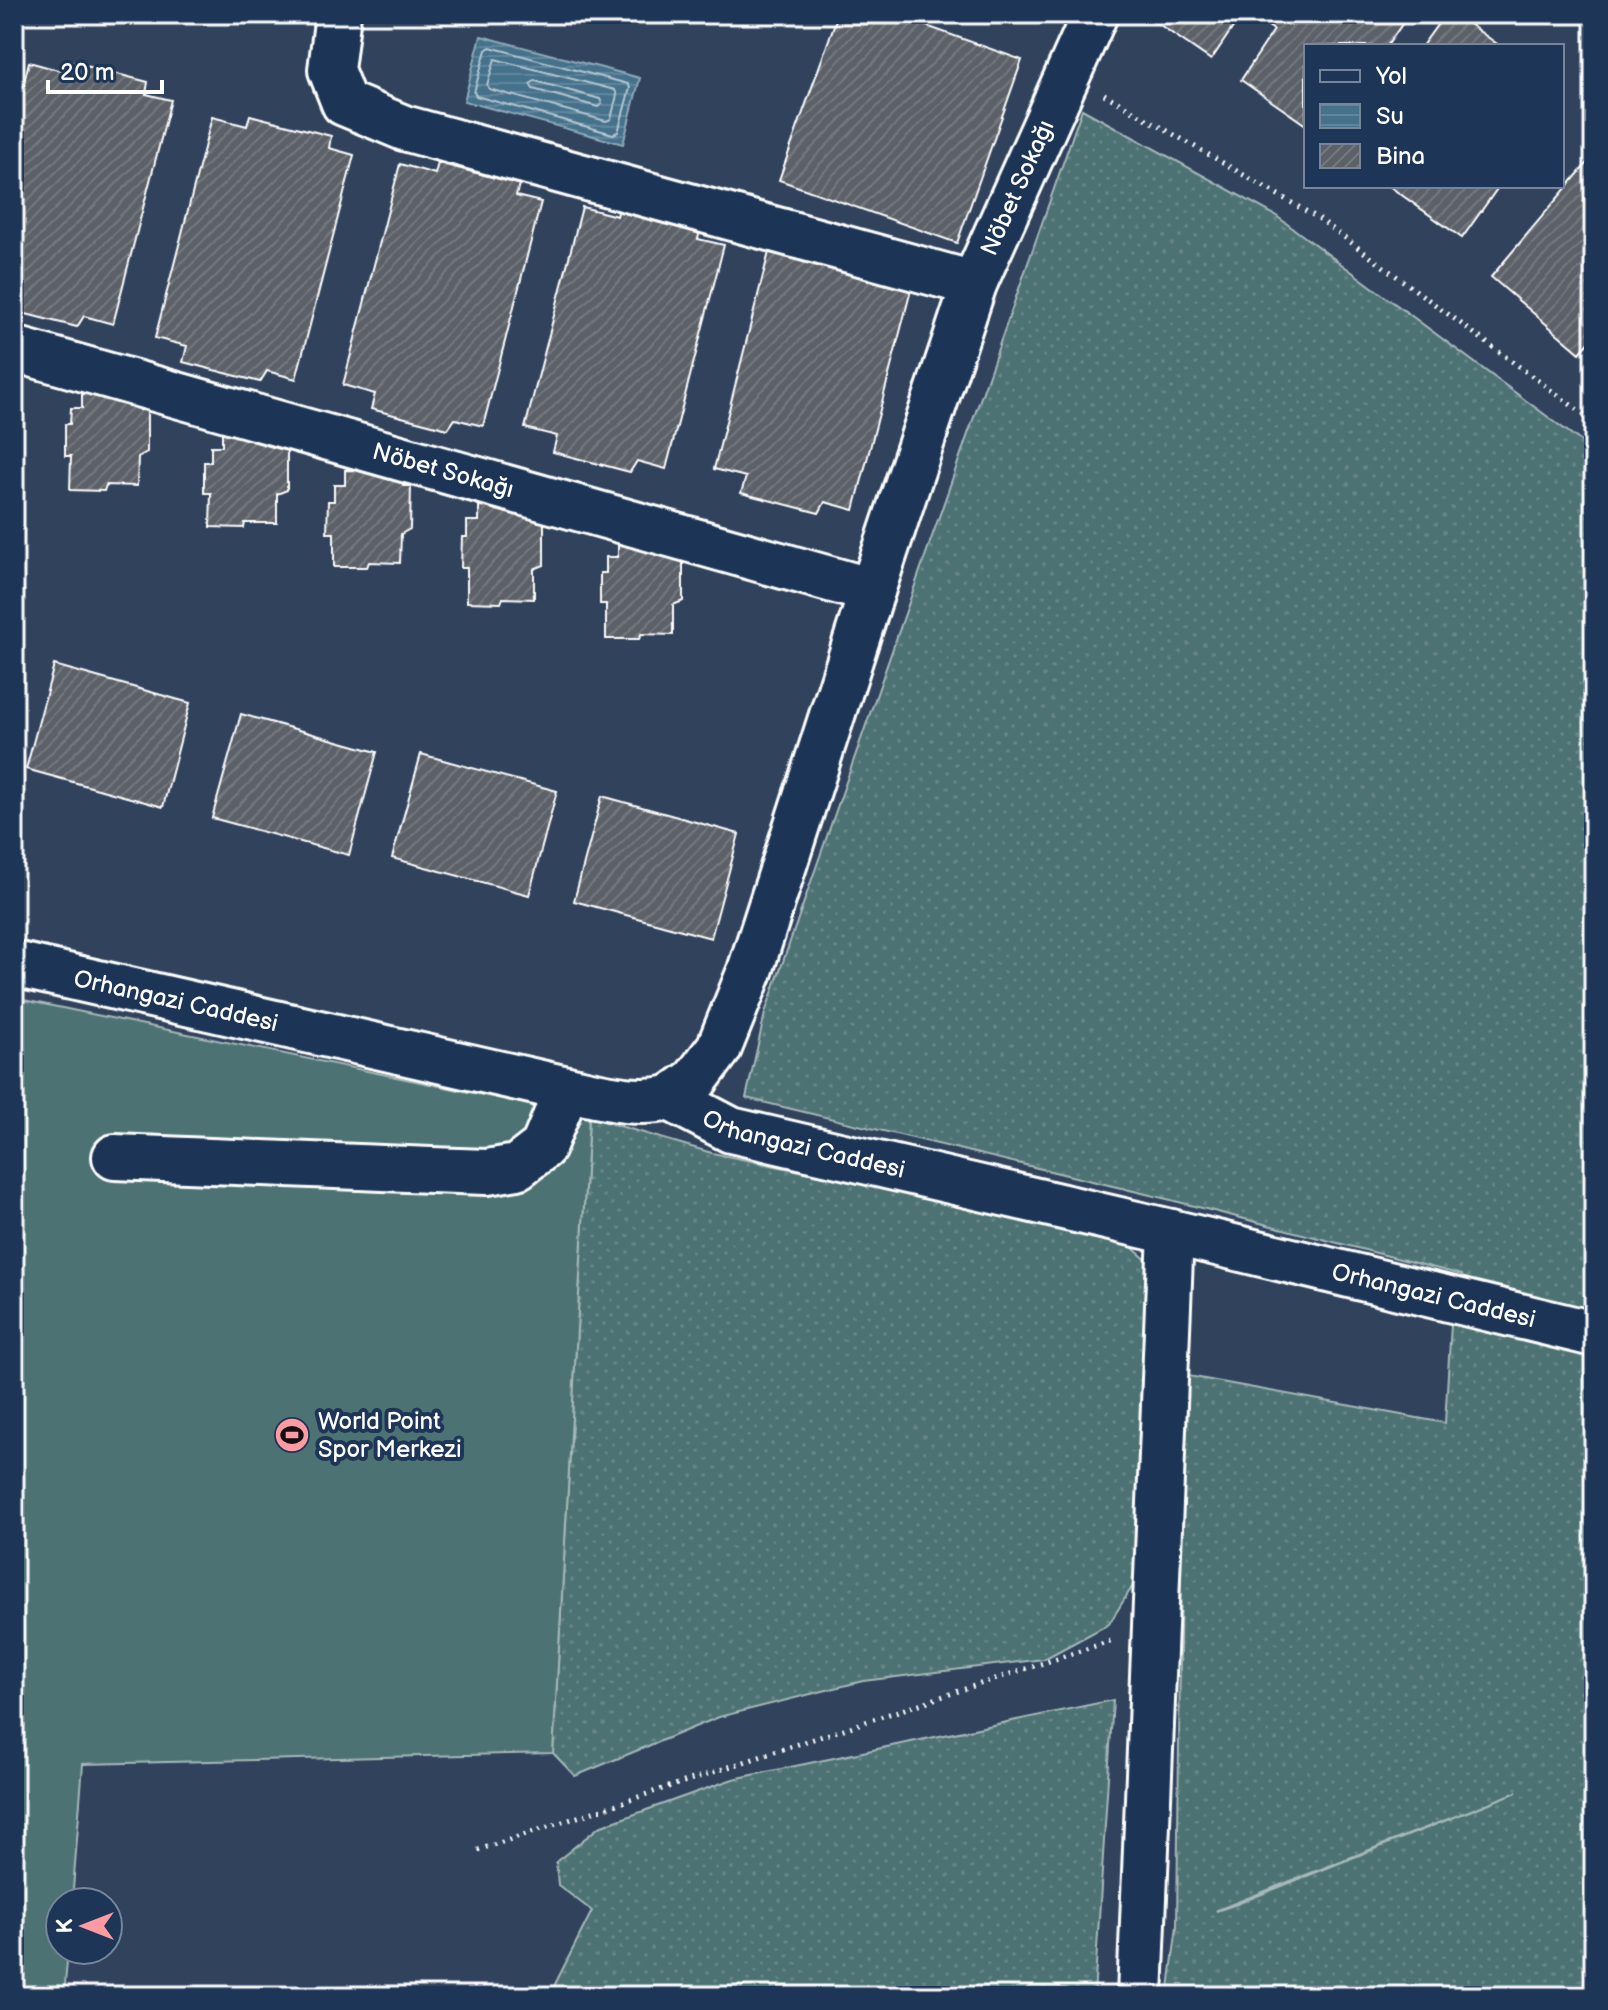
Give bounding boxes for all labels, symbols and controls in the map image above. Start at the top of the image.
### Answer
scale bar [48,44,162,94]
legend [1304,44,1564,188]
text: 20 m [60,58,115,87]
text: Yol [1375,62,1407,91]
text: Su [1376,102,1404,131]
street label: Nöbet Sokağı [975,116,1061,260]
text: Bina [1376,142,1425,171]
street label: Nöbet Sokağı [369,437,517,504]
street label: Orhangazi Caddesi [71,964,281,1038]
street label: Orhangazi Caddesi [697,1104,908,1185]
street label: Orhangazi Caddesi [1329,1257,1538,1334]
place label: World Point Spor Merkezi [318,1407,462,1464]
sports icon: World Point Spor Merkezi [273,1416,311,1454]
north arrow [44,1886,124,1966]
text: K [52,1918,79,1933]

